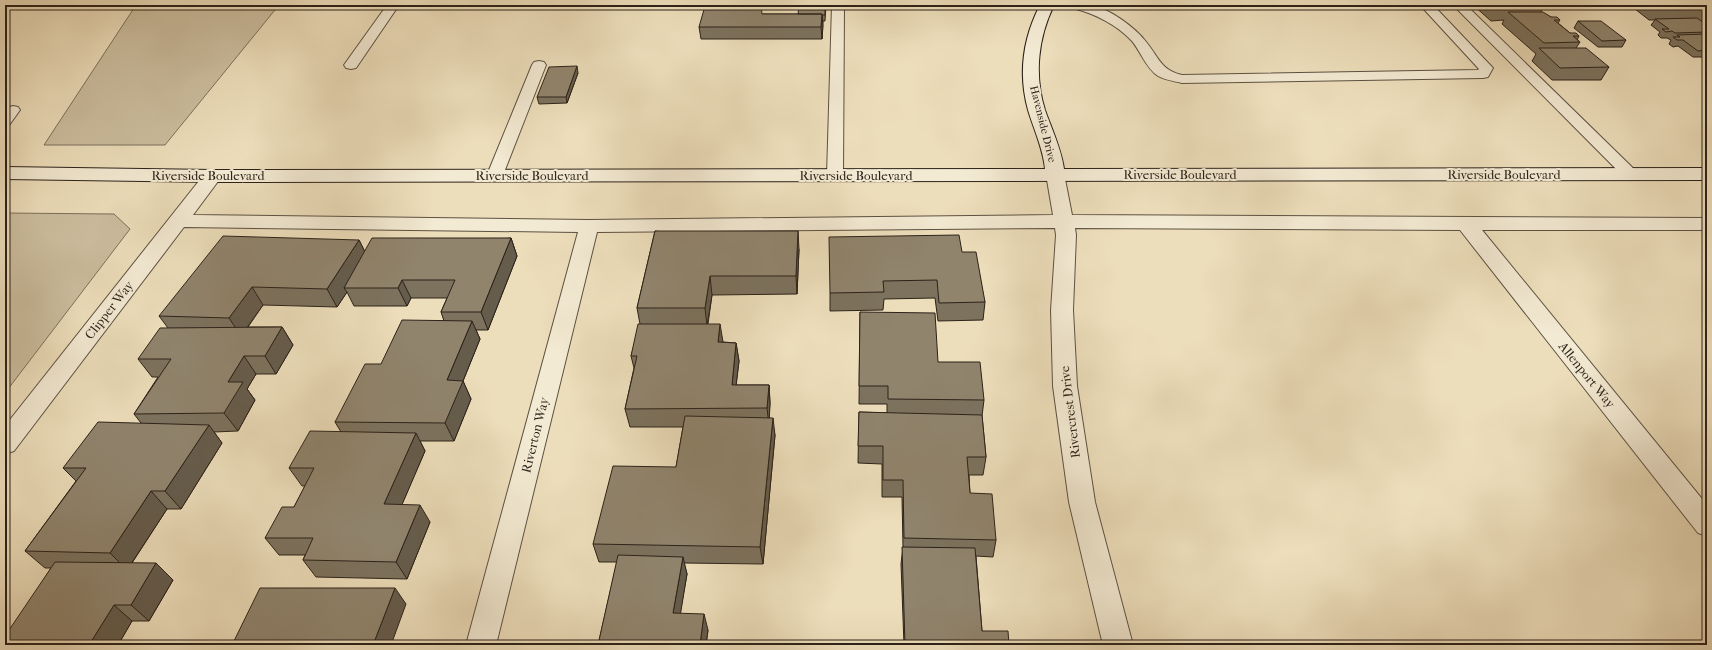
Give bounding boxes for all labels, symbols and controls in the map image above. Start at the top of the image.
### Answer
street label: Havenside Drive [1027,84,1059,164]
street label: Riverside Boulevard [1123,167,1237,182]
street label: Riverside Boulevard [1447,167,1561,182]
street label: Riverside Boulevard [151,168,265,183]
street label: Riverside Boulevard [475,168,589,183]
street label: Riverside Boulevard [799,168,913,183]
street label: Clipper Way [82,277,137,342]
street label: Allenport Way [1555,338,1619,412]
street label: Rivercrest Drive [1057,364,1083,459]
street label: Riverton Way [518,395,552,474]

